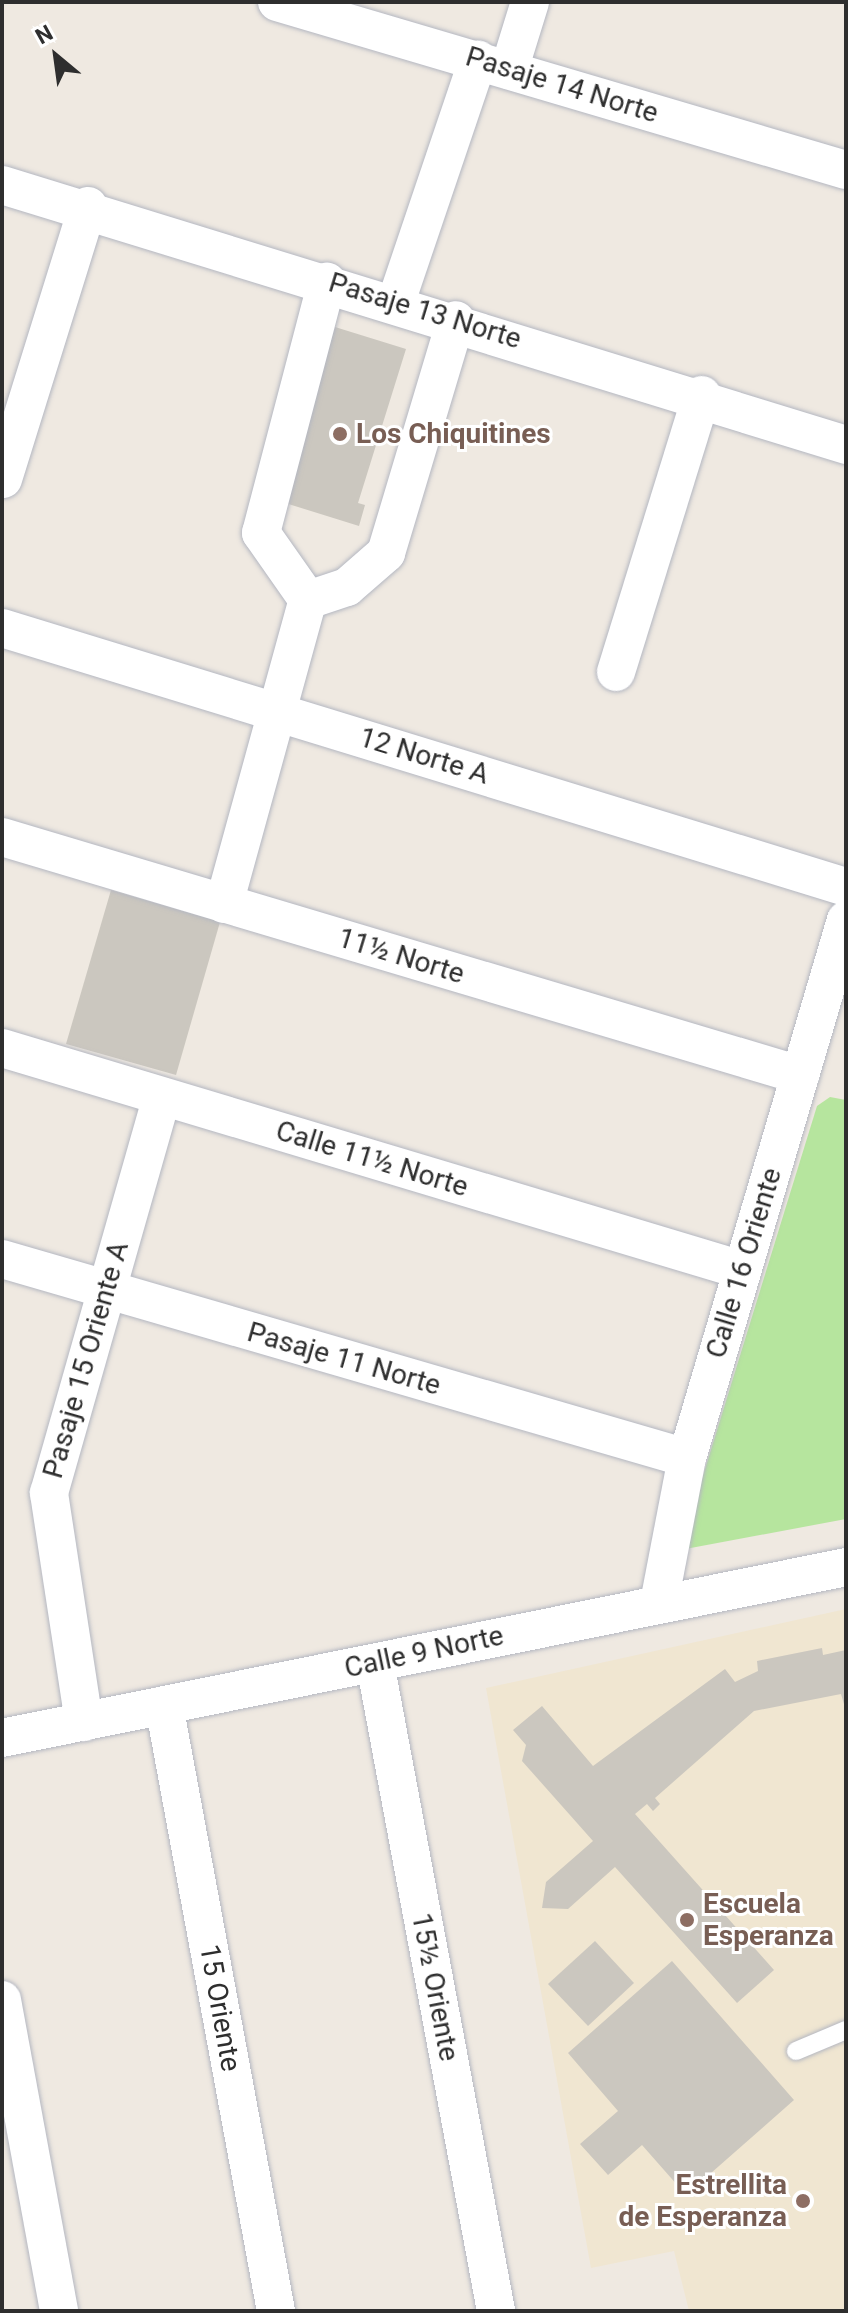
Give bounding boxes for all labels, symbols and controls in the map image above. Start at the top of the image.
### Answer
north arrow [16,16,96,96]
text: N [31,20,57,49]
street label: Pasaje 14 Norte [462,40,662,130]
street label: Pasaje 13 Norte [325,266,525,356]
place label: Los Chiquitines [356,417,551,451]
marker: Los Chiquitines [331,425,349,443]
street label: 12 Norte A [355,720,493,792]
street label: 11½ Norte [334,921,468,991]
street label: Calle 11½ Norte [272,1114,472,1204]
street label: Calle 16 Oriente [699,1164,789,1362]
street label: Pasaje 15 Oriente A [36,1238,136,1482]
street label: Pasaje 11 Norte [244,1315,444,1403]
street label: Calle 9 Norte [341,1619,507,1685]
place label: Escuela Esperanza [703,1887,834,1953]
street label: 15½ Oriente [404,1910,466,2064]
marker: Escuela Esperanza [678,1911,696,1929]
street label: 15 Oriente [192,1942,248,2074]
place label: Estrellita de Esperanza [618,2168,787,2234]
marker: Estrellita de Esperanza [794,2192,812,2210]

